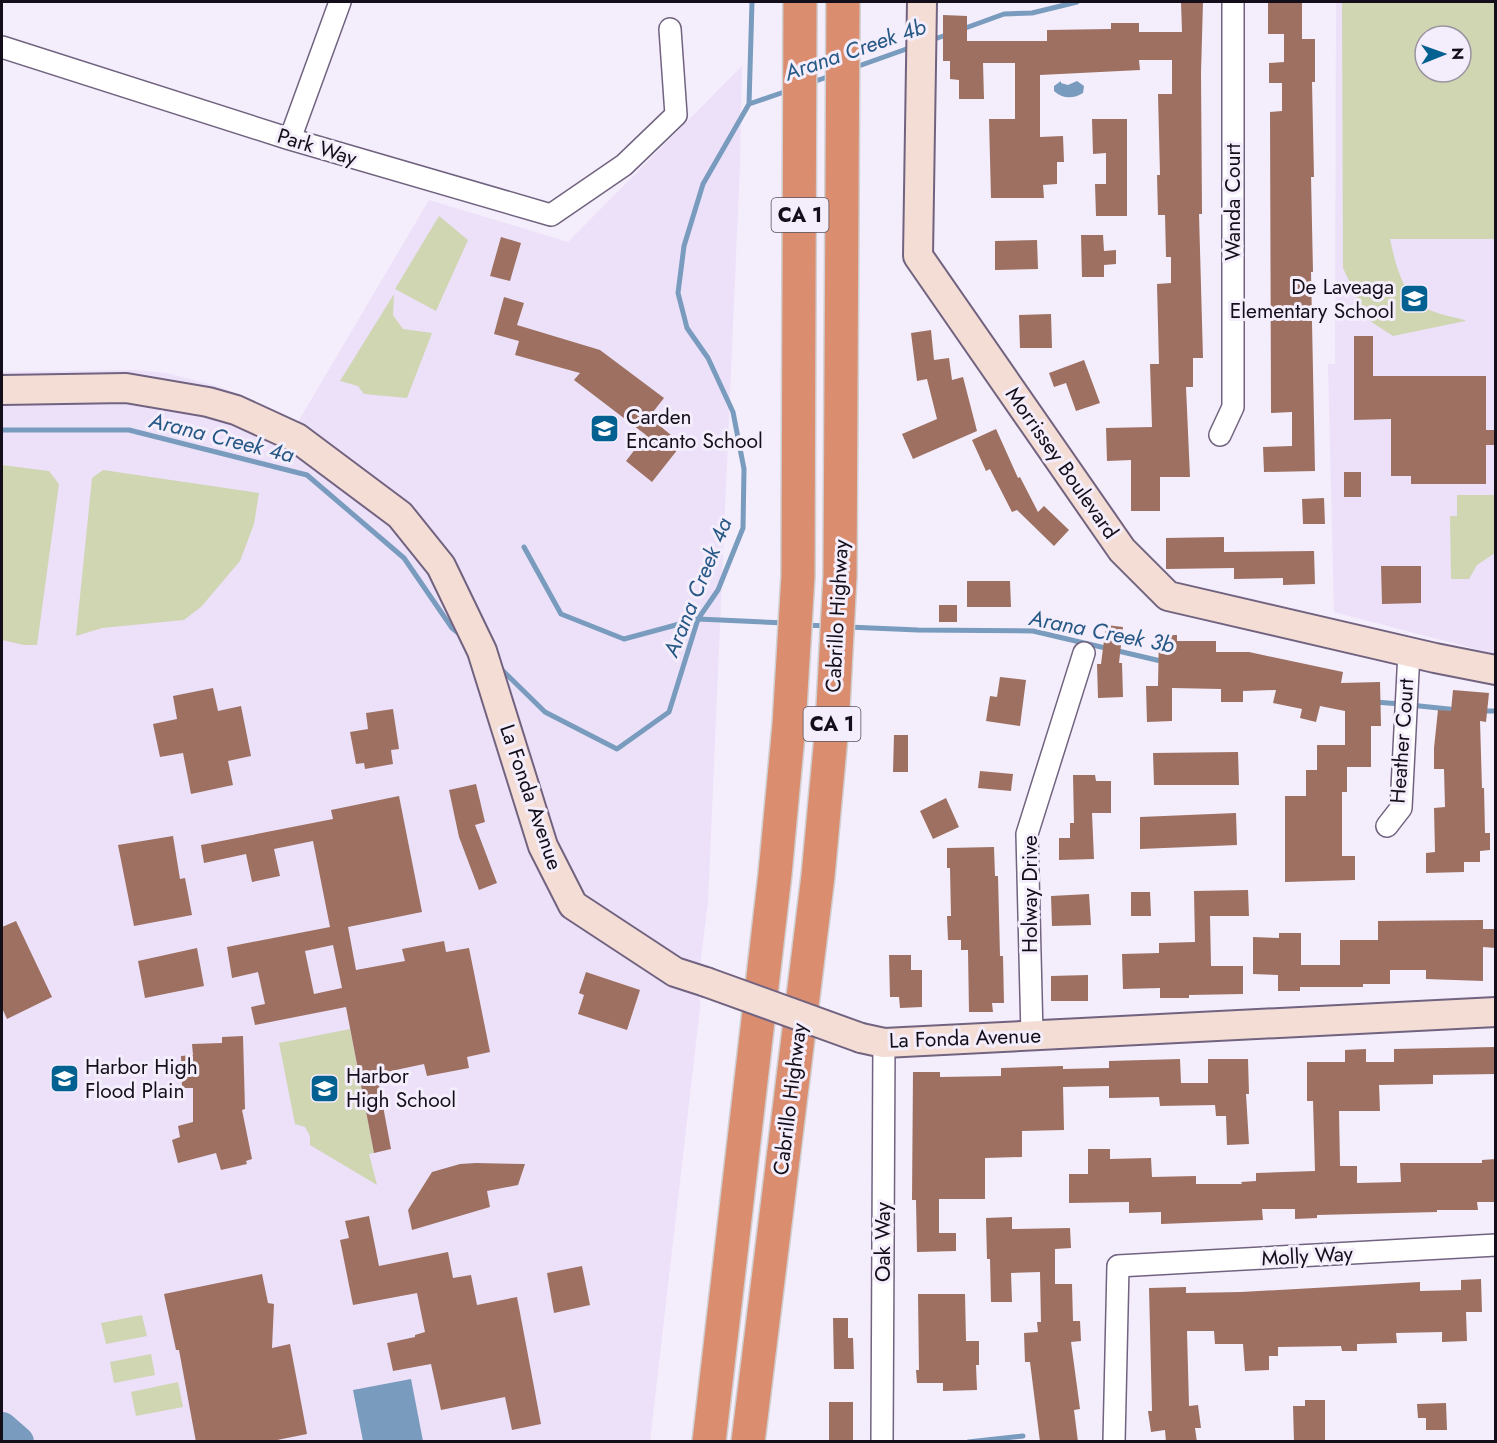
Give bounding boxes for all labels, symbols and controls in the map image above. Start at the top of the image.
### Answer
water label: Arana Creek 4b [779,10,930,89]
north arrow [1413,24,1473,84]
text: N [1446,47,1469,60]
street label: Park Way [274,121,361,174]
street label: Wanda Court [1218,143,1248,261]
road number: CA 1 [772,198,828,232]
place label: De Laveaga Elementary School [1230,272,1394,326]
school or university icon: De Laveaga Elementary School [1399,283,1431,315]
street label: Morrissey Boulevard [998,381,1126,545]
place label: Carden Encanto School [626,402,763,456]
water label: Arana Creek 4a [145,403,298,470]
school or university icon: Carden Encanto School [589,413,621,445]
water label: Arana Creek 4a [654,512,740,662]
street label: Cabrillo Highway [818,538,856,693]
water label: Arana Creek 3b [1026,601,1177,661]
street label: Heather Court [1383,677,1421,805]
road number: CA 1 [804,707,860,741]
street label: La Fonda Avenue [492,720,570,874]
street label: Holway Drive [1015,835,1045,953]
street label: Cabrillo Highway [766,1020,814,1177]
street label: La Fonda Avenue [889,1020,1042,1056]
place label: Harbor High Flood Plain [85,1052,198,1106]
place label: Harbor High School [346,1061,456,1115]
school or university icon: Harbor High Flood Plain [48,1063,80,1095]
school or university icon: Harbor High School [309,1072,341,1104]
street label: Oak Way [868,1201,898,1282]
street label: Molly Way [1260,1239,1354,1273]

